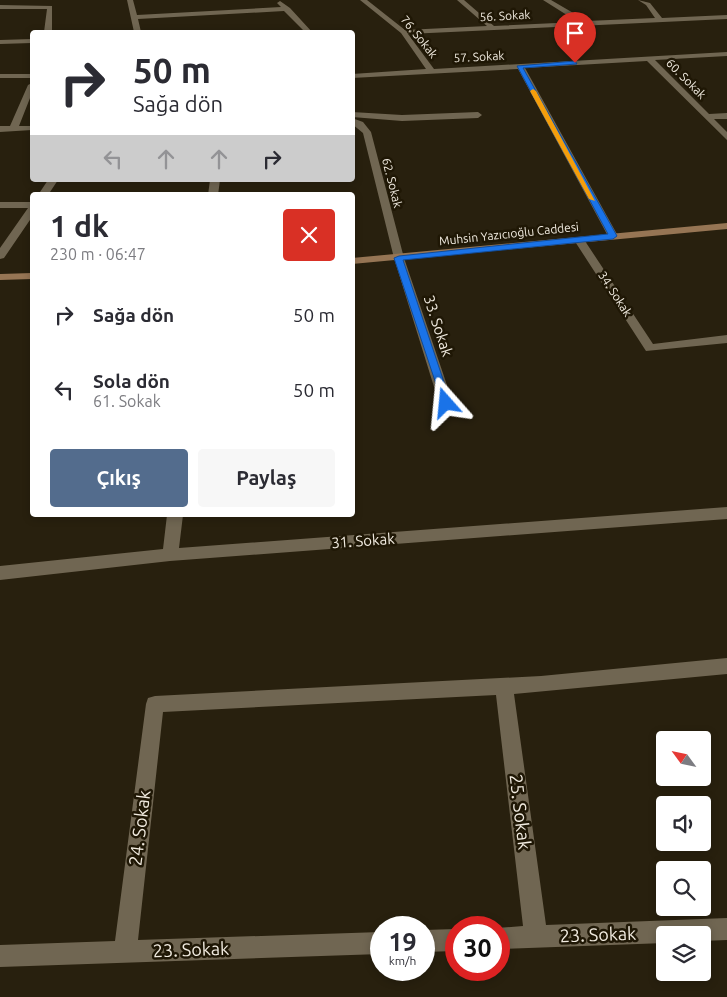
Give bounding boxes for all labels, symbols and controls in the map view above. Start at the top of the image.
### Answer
street label: 56. Sokak [479,8,531,23]
pin [554,12,596,63]
street label: 76. Sokak [398,13,440,61]
icon: arrive [561,19,589,47]
street label: 57. Sokak [453,49,505,64]
icon: right [50,50,115,115]
text: 50 m [133,50,211,90]
street label: 60. Sokak [664,56,709,101]
text: Sağa dön [133,91,223,116]
icon: left [99,145,127,173]
icon: ahead [152,145,180,173]
icon: ahead [205,145,233,173]
icon: right [258,145,286,173]
street label: 62. Sokak [380,157,405,209]
text: 1 dk [50,209,109,243]
button: close [283,209,335,261]
street label: Muhsin Yazıcıoğlu Caddesi [438,220,580,247]
text: 230 m · 06:47 [50,245,146,263]
street label: 34. Sokak [596,269,635,319]
street label: 33. Sokak [421,293,457,359]
icon: right [50,301,78,329]
text: Sağa dön [93,304,174,326]
text: 50 m [293,304,335,326]
text: Sola dön [93,370,170,392]
icon: left [50,376,78,404]
position arrow [419,376,471,428]
text: 50 m [293,379,335,401]
text: 61. Sokak [93,392,161,410]
button: Çıkış [50,449,188,507]
button: Paylaş [198,449,335,507]
street label: 31. Sokak [331,530,396,551]
north arrow [656,731,711,786]
map controls [656,731,711,981]
street label: 25. Sokak [506,773,536,851]
street label: 24. Sokak [124,789,154,867]
button: sound [656,796,711,851]
button: search [656,861,711,916]
speed limit sign: 30 [445,916,510,981]
street label: 23. Sokak [560,923,636,945]
button: layers [656,926,711,981]
text: 19 [388,928,417,956]
street label: 23. Sokak [153,938,229,960]
text: km/h [389,954,416,967]

